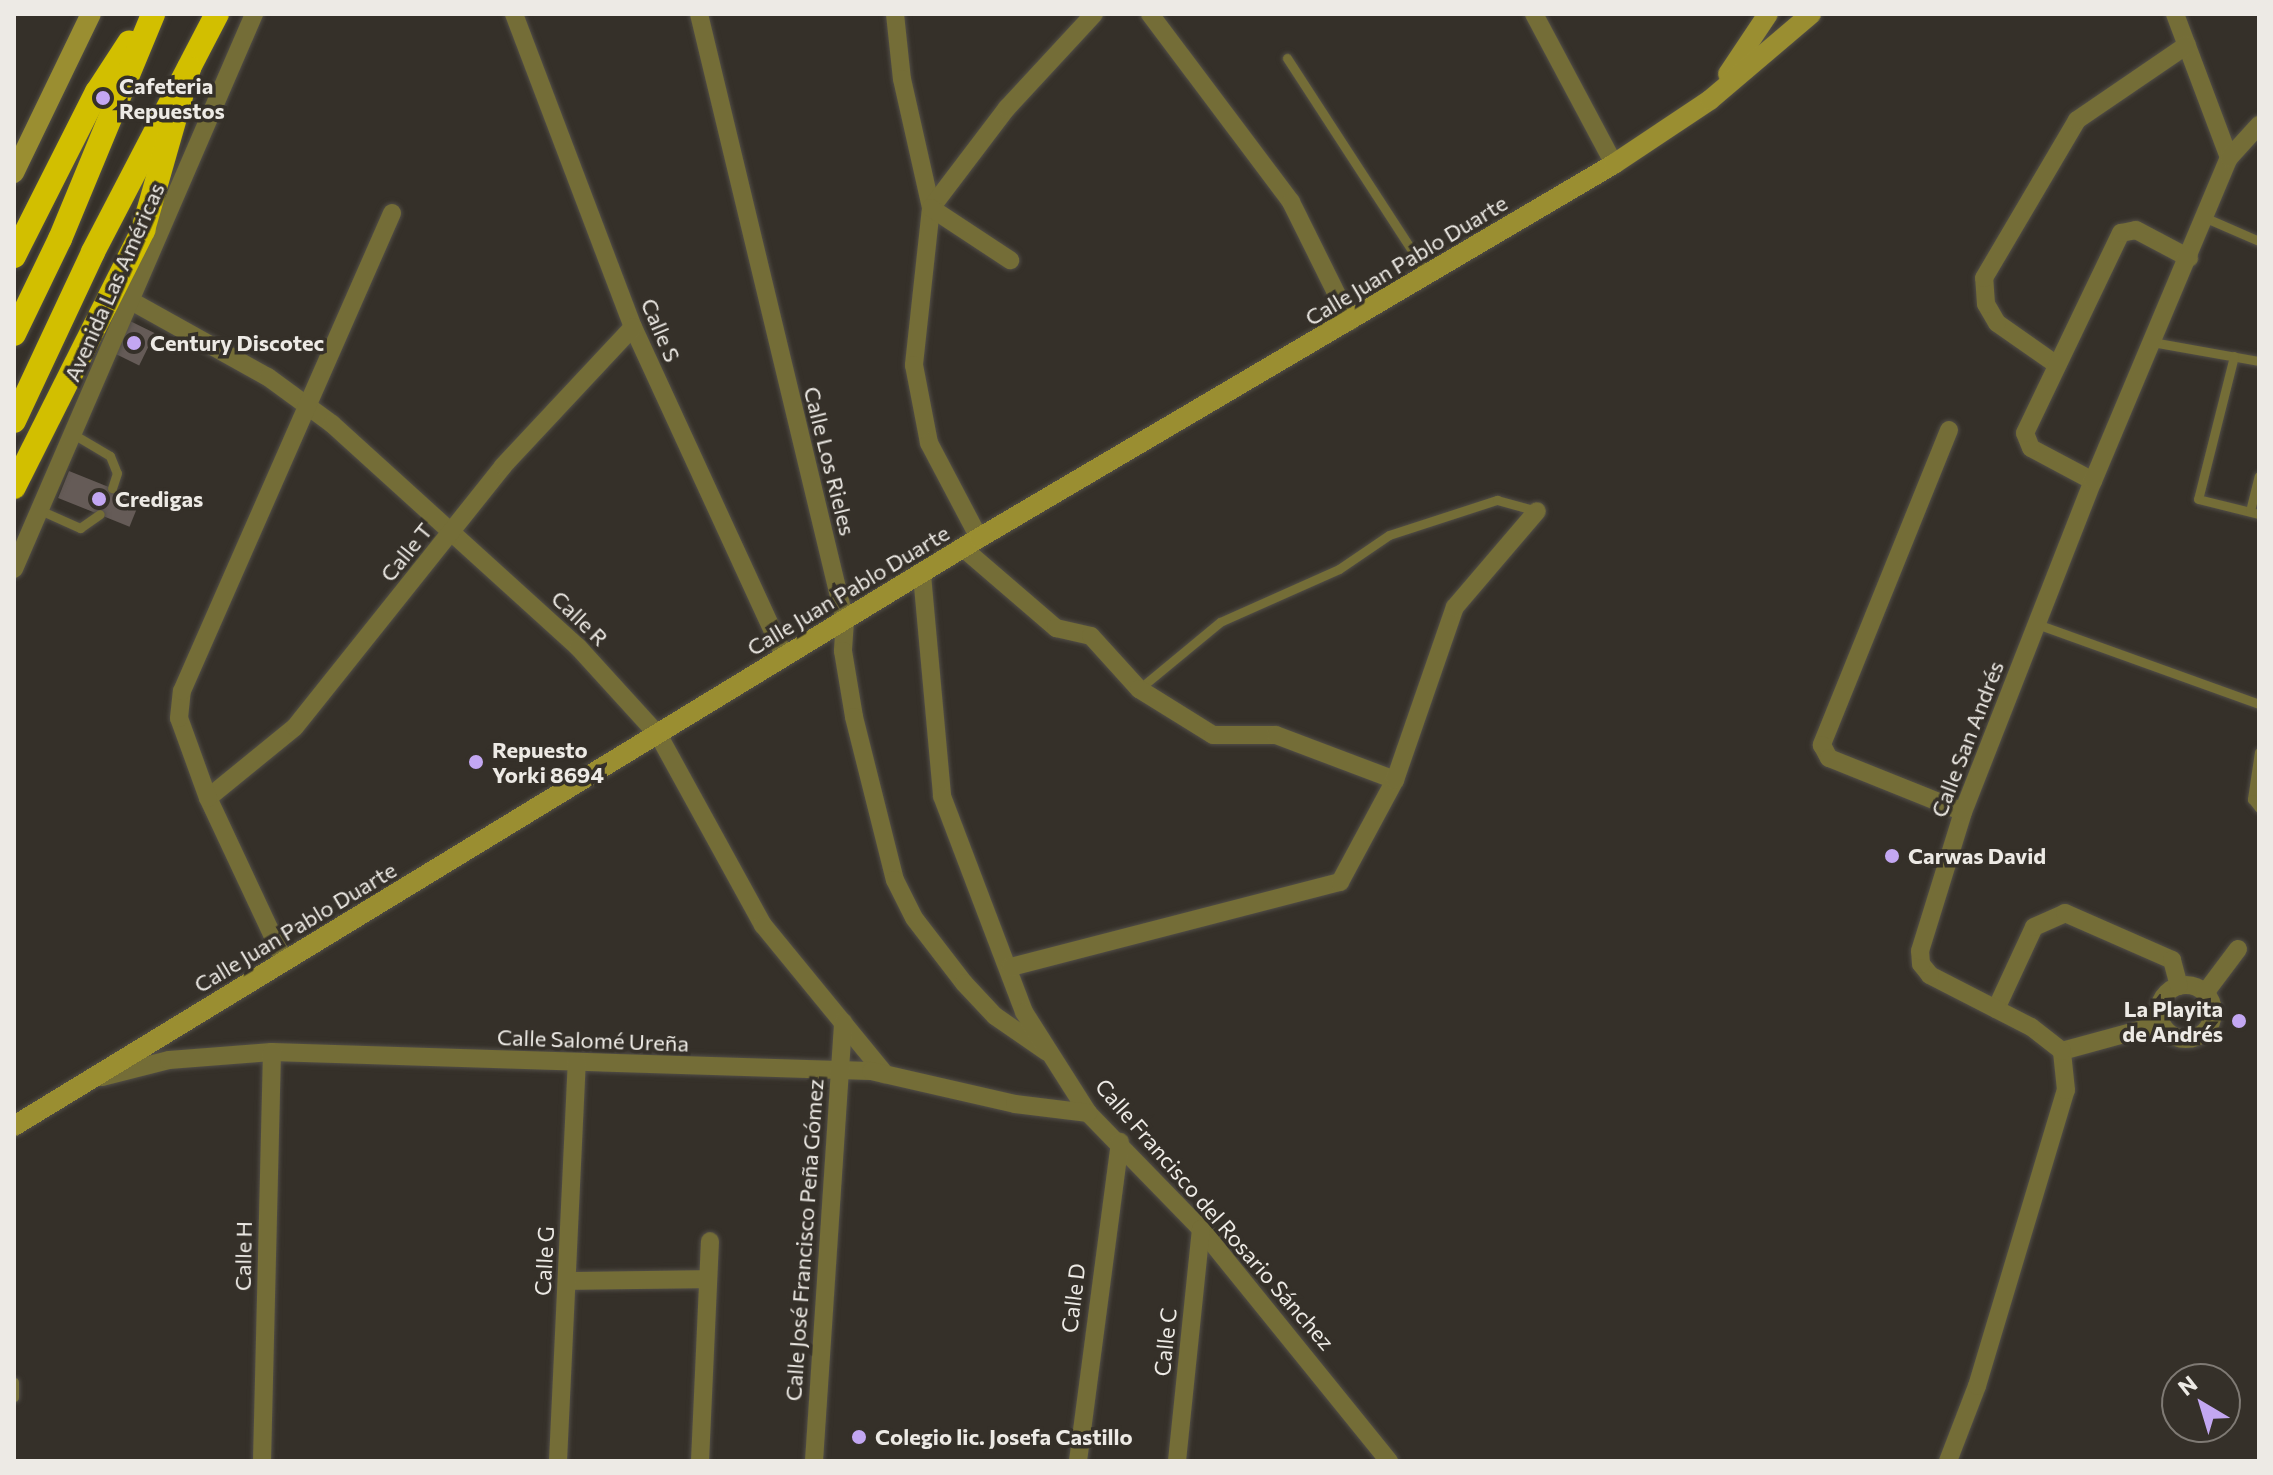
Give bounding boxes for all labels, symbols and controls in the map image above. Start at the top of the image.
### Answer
place label: Cafeteria Repuestos [119,72,225,124]
marker: Cafeteria Repuestos [94,89,112,107]
street label: Avenida Las Américas [58,179,170,385]
street label: Calle Juan Pablo Duarte [1300,189,1512,331]
street label: Calle S [636,294,686,366]
place label: Century Discotec [150,330,324,356]
marker: Century Discotec [125,334,143,352]
street label: Calle Los Rieles [799,384,861,538]
place label: Credigas [115,486,203,512]
marker: Credigas [90,490,108,508]
street label: Calle T [374,517,438,587]
street label: Calle Juan Pablo Duarte [742,519,954,661]
street label: Calle R [546,585,614,651]
street label: Calle San Andrés [1925,657,2009,821]
place label: Repuesto Yorki 8694 [492,736,604,788]
marker: Repuesto Yorki 8694 [467,753,485,771]
place label: Carwas David [1908,843,2046,869]
marker: Carwas David [1883,847,1901,865]
street label: Calle Juan Pablo Duarte [189,856,401,998]
place label: La Playita de Andrés [2122,995,2223,1046]
marker: La Playita de Andrés [2230,1012,2248,1030]
street label: Calle Salomé Ureña [497,1023,689,1057]
street label: Calle Francisco del Rosario Sánchez [1090,1073,1340,1355]
street label: Calle José Francisco Peña Gómez [780,1078,828,1402]
street label: Calle H [229,1221,257,1291]
street label: Calle G [529,1226,559,1296]
street label: Calle D [1056,1262,1090,1334]
street label: Calle C [1148,1306,1182,1378]
north arrow [2161,1363,2241,1443]
text: N [2172,1370,2202,1401]
place label: Colegio lic. Josefa Castillo [875,1424,1133,1450]
marker: Colegio lic. Josefa Castillo [850,1428,868,1446]

